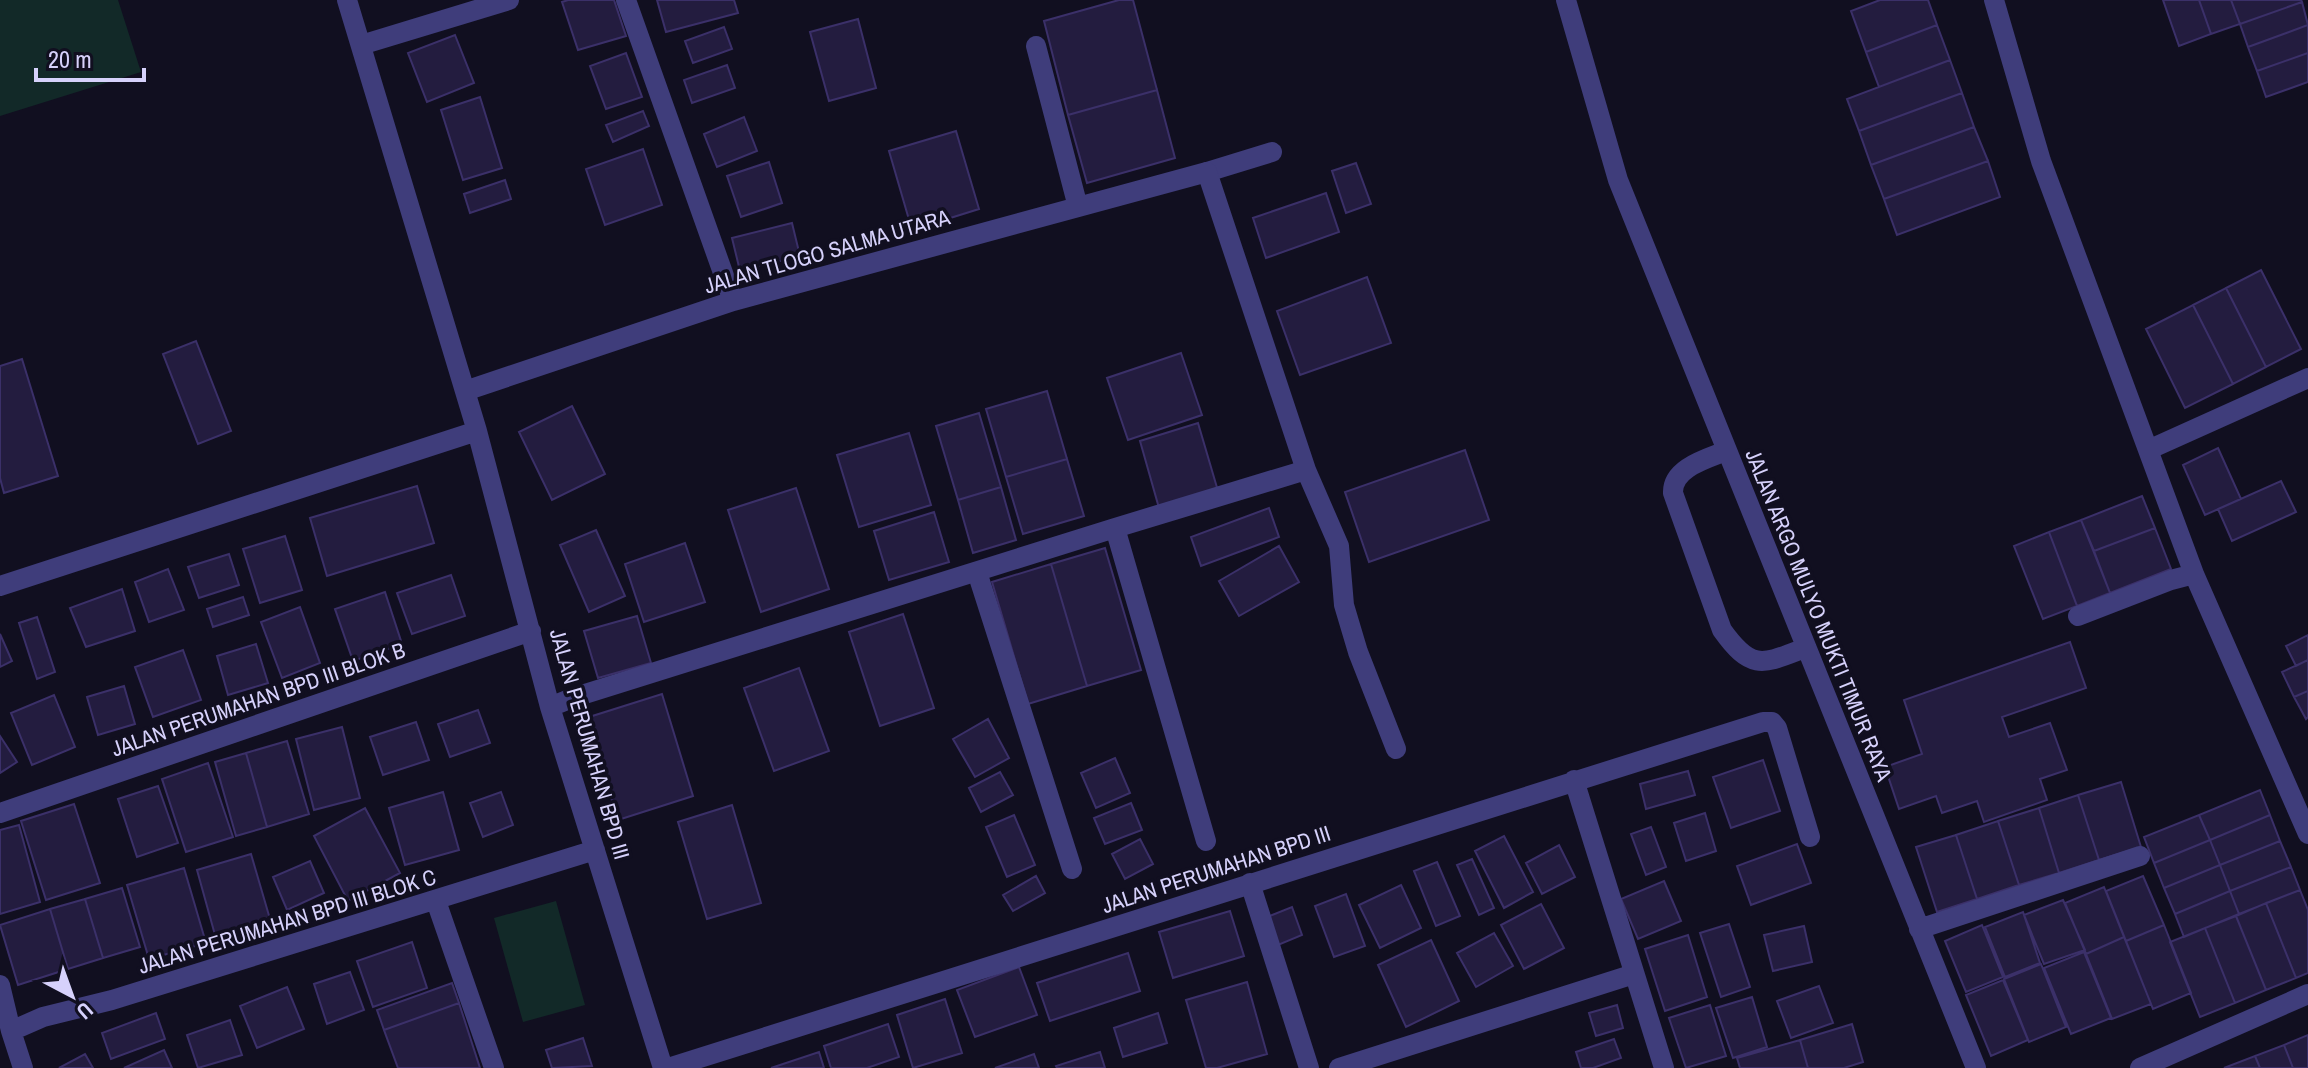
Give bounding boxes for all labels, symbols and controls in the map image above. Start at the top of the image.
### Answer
scale bar [36,32,144,82]
text: 20 m [48,43,92,75]
street label: JALAN TLOGO SALMA UTARA [701,201,954,300]
street label: JALAN ARGO MULYO MUKTI TIMUR RAYA [1738,445,1900,786]
street label: JALAN PERUMAHAN BPD III [543,625,637,863]
street label: JALAN PERUMAHAN BPD III BLOK B [107,635,409,763]
street label: JALAN PERUMAHAN BPD III [1098,818,1334,920]
street label: JALAN PERUMAHAN BPD III BLOK C [134,861,440,981]
north arrow [32,956,112,1036]
text: U [70,995,100,1027]

